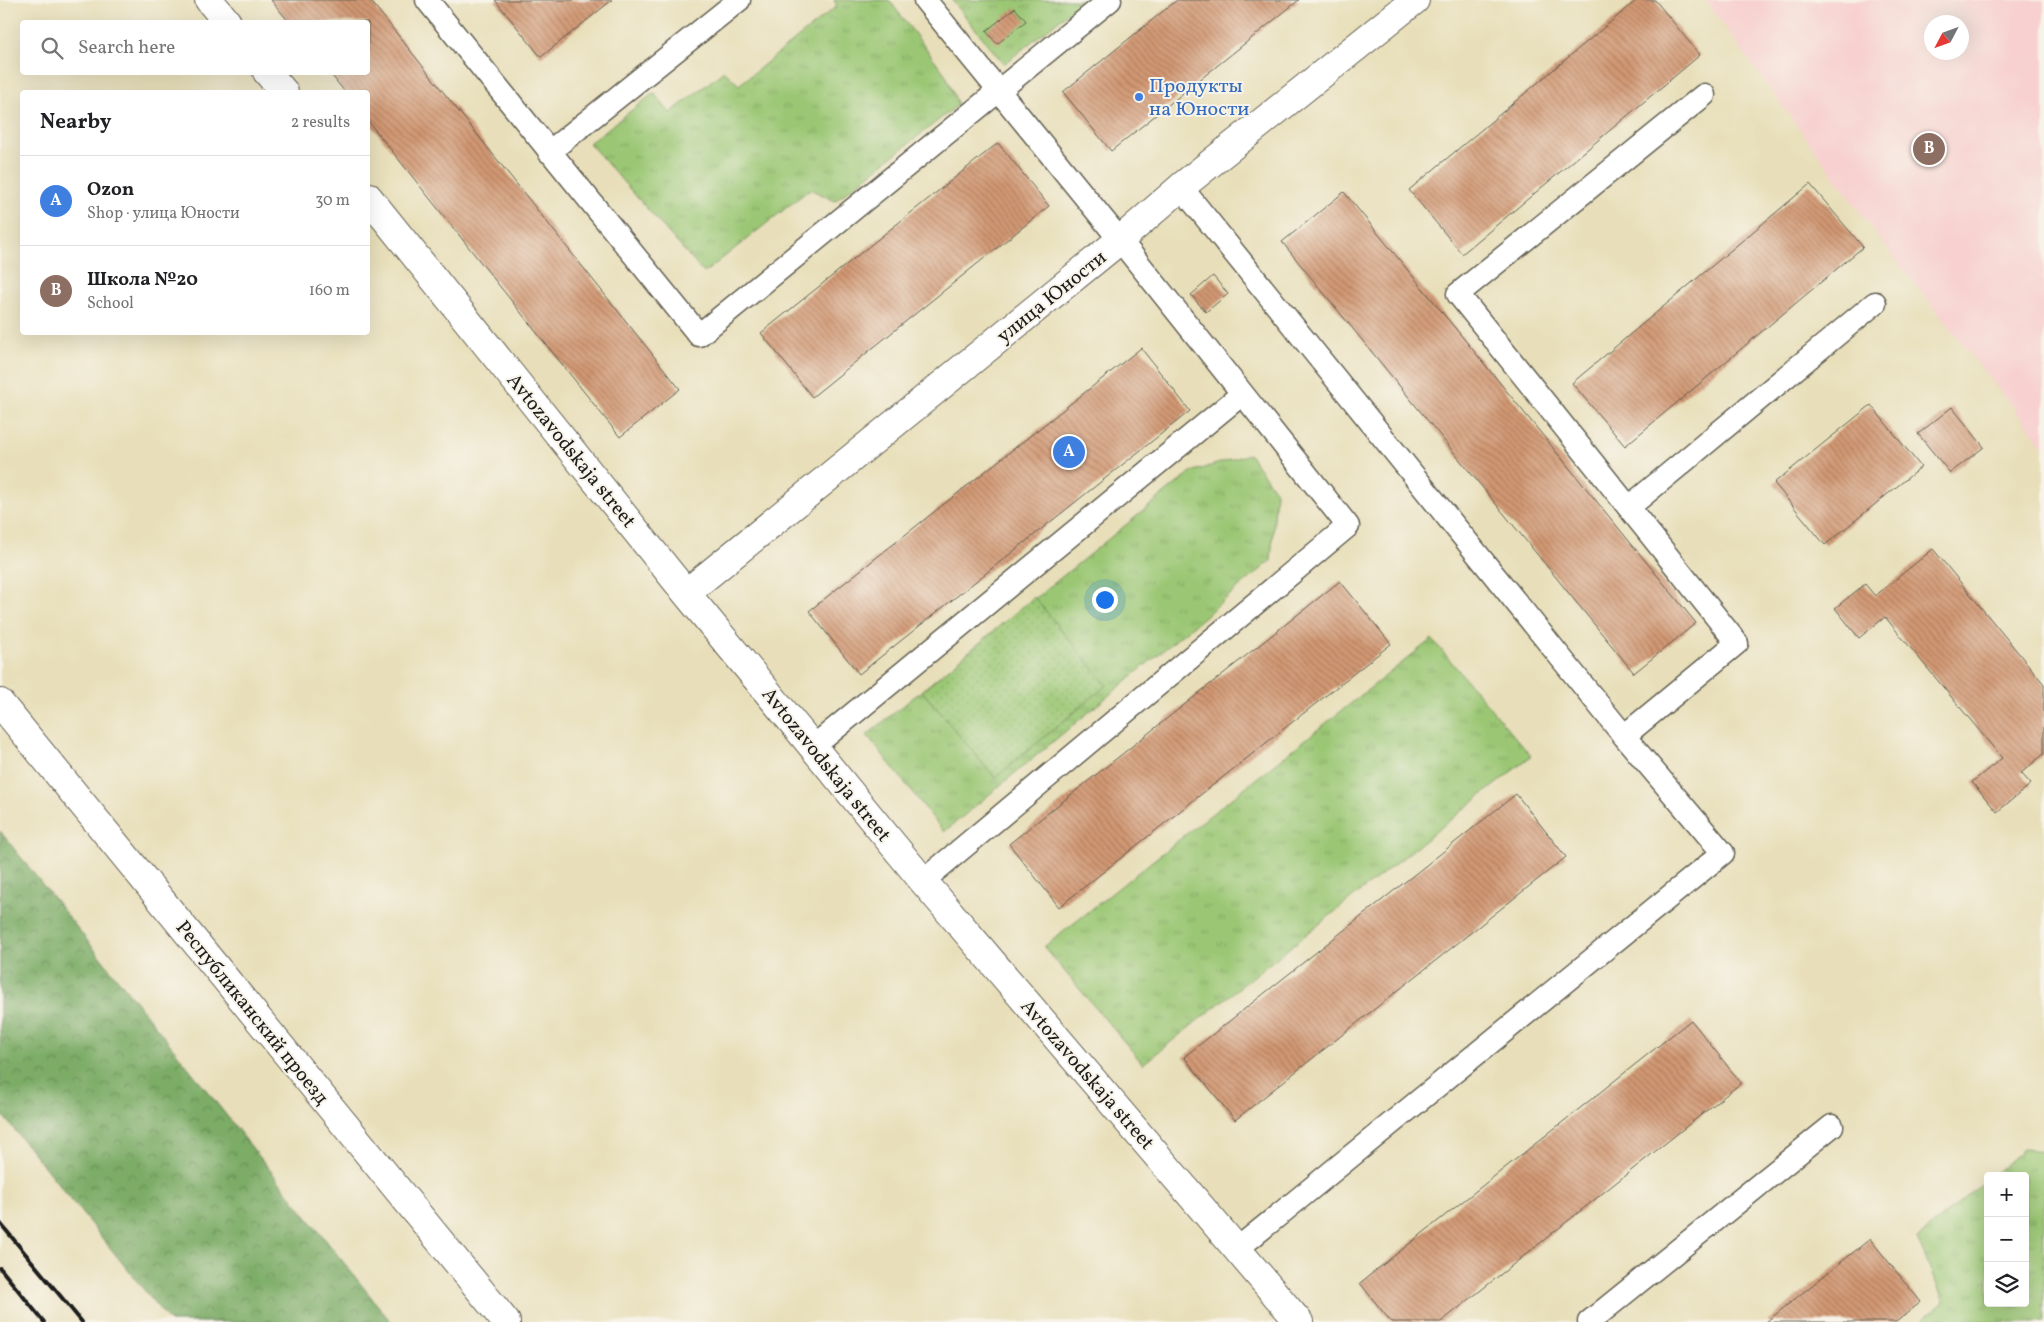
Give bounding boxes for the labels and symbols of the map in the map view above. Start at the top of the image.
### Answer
north arrow [1924,15,1969,60]
place label: Продукты на Юности [1149,73,1249,124]
marker: Продукты на Юности [1133,91,1145,103]
pin: B [1913,130,1945,168]
street label: улица Юности [991,244,1113,351]
street label: Avtozavodskaja street [499,368,642,534]
pin: A [1053,433,1085,471]
your location [1092,587,1118,613]
street label: Avtozavodskaja street [754,682,897,848]
street label: Республиканский проезд [168,915,335,1111]
street label: Avtozavodskaja street [1013,994,1160,1157]

